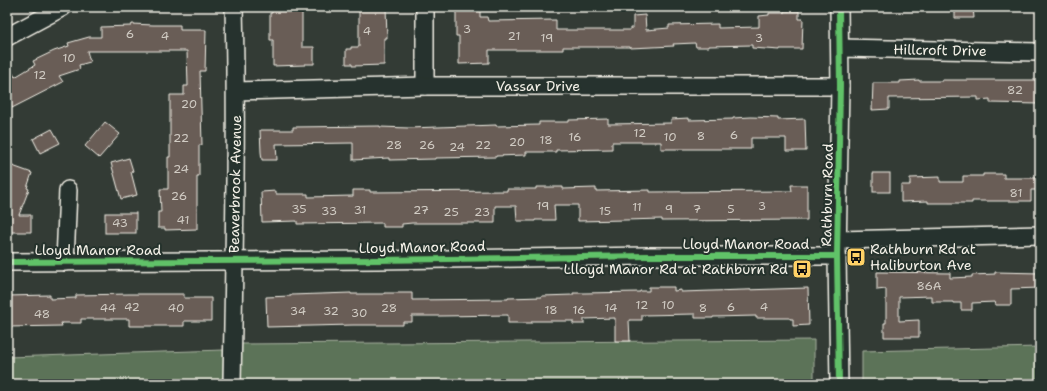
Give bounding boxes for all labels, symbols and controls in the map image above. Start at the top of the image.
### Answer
house number: 3 [463,21,471,37]
house number: 4 [363,23,371,39]
house number: 6 [126,26,134,42]
house number: 4 [161,28,169,44]
house number: 21 [508,28,520,44]
house number: 19 [541,30,553,46]
house number: 3 [755,30,763,46]
street label: Hillcroft Drive [893,40,987,60]
house number: 10 [62,50,76,66]
house number: 12 [34,67,46,83]
street label: Vassar Drive [496,77,580,95]
house number: 82 [1007,82,1023,98]
house number: 20 [181,96,197,112]
street label: Beaverbrook Avenue [225,115,245,253]
house number: 12 [634,125,646,141]
house number: 6 [730,127,738,143]
house number: 8 [697,128,705,144]
house number: 16 [568,129,582,145]
house number: 10 [663,129,677,145]
house number: 22 [173,130,189,146]
house number: 18 [539,132,553,148]
house number: 20 [509,134,525,150]
house number: 28 [386,137,402,153]
house number: 26 [419,137,435,153]
house number: 22 [475,137,491,153]
house number: 24 [449,139,465,155]
street label: Rathburn Road [817,143,837,247]
house number: 24 [173,161,189,177]
house number: 81 [1010,185,1022,201]
house number: 26 [171,188,187,204]
house number: 19 [537,198,549,214]
house number: 3 [758,198,766,214]
house number: 11 [632,199,642,215]
house number: 35 [291,201,307,217]
house number: 9 [665,201,673,217]
house number: 7 [693,201,701,217]
house number: 5 [727,201,735,217]
house number: 31 [354,202,366,218]
house number: 27 [413,202,429,218]
house number: 33 [321,203,337,219]
house number: 15 [599,203,611,219]
house number: 25 [443,204,459,220]
house number: 23 [474,204,490,220]
house number: 41 [177,212,189,228]
house number: 43 [112,215,128,231]
street label: Lloyd Manor Road [683,235,810,253]
street label: Lloyd Manor Road [358,237,486,257]
place label: Rathburn Rd at Haliburton Ave [870,240,976,274]
street label: Lloyd Manor Road [35,241,162,259]
bus stop icon: Rathburn Rd at Haliburton Ave [845,246,867,268]
bus stop icon: Llloyd Manor Rd at Rathburn Rd [791,258,813,280]
place label: Llloyd Manor Rd at Rathburn Rd [563,260,788,278]
house number: 86A [917,278,942,294]
house number: 12 [636,297,648,313]
house number: 10 [661,297,675,313]
house number: 42 [124,299,140,315]
house number: 6 [727,299,735,315]
house number: 4 [760,299,768,315]
house number: 44 [100,300,116,316]
house number: 40 [168,300,184,316]
house number: 28 [381,300,397,316]
house number: 14 [605,300,617,316]
house number: 8 [699,300,707,316]
house number: 18 [544,302,558,318]
house number: 16 [572,302,586,318]
house number: 34 [290,303,306,319]
house number: 32 [323,303,339,319]
house number: 30 [351,305,367,321]
house number: 48 [34,306,50,322]

